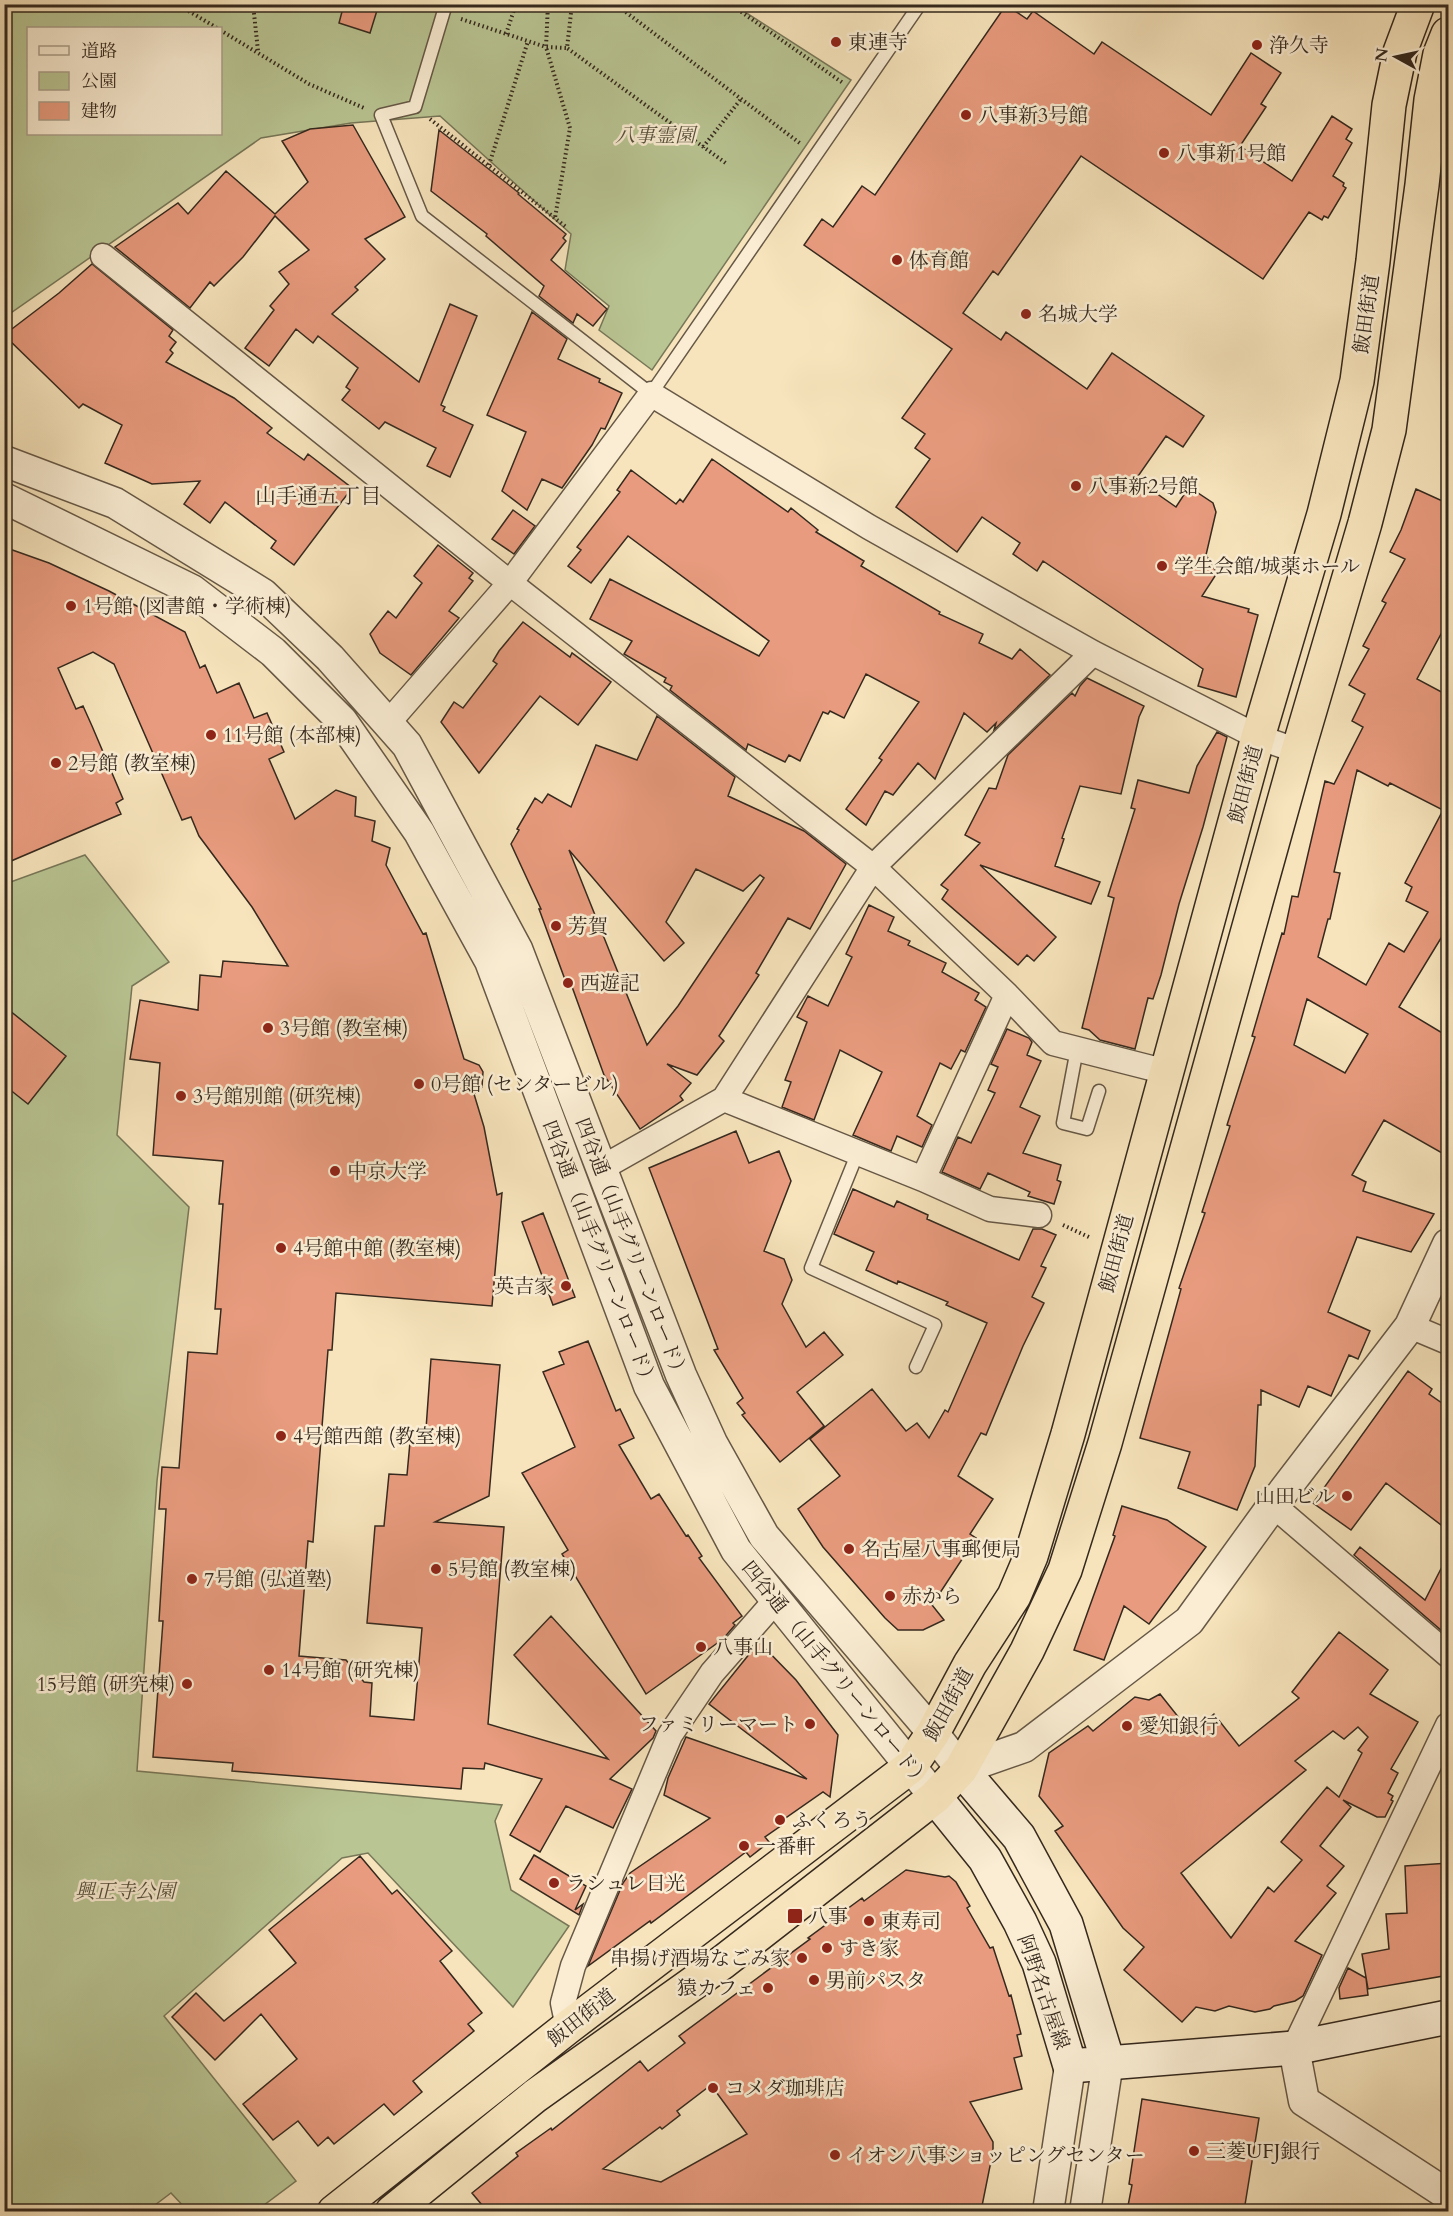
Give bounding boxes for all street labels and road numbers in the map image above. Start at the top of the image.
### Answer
street label: 飯田街道 [1348,273,1385,356]
street label: 飯田街道 [1222,742,1269,826]
street label: 四谷通（山手グリーンロード） [569,1114,694,1385]
street label: 四谷通 （山手グリーンロード） [536,1116,663,1392]
street label: 飯田街道 [1093,1211,1140,1295]
street label: 四谷通 （山手グリーンロード） [735,1555,936,1794]
street label: 飯田街道 [917,1663,980,1746]
street label: 阿野名古屋線 [1011,1931,1076,2053]
street label: 飯田街道 [541,1982,621,2053]

